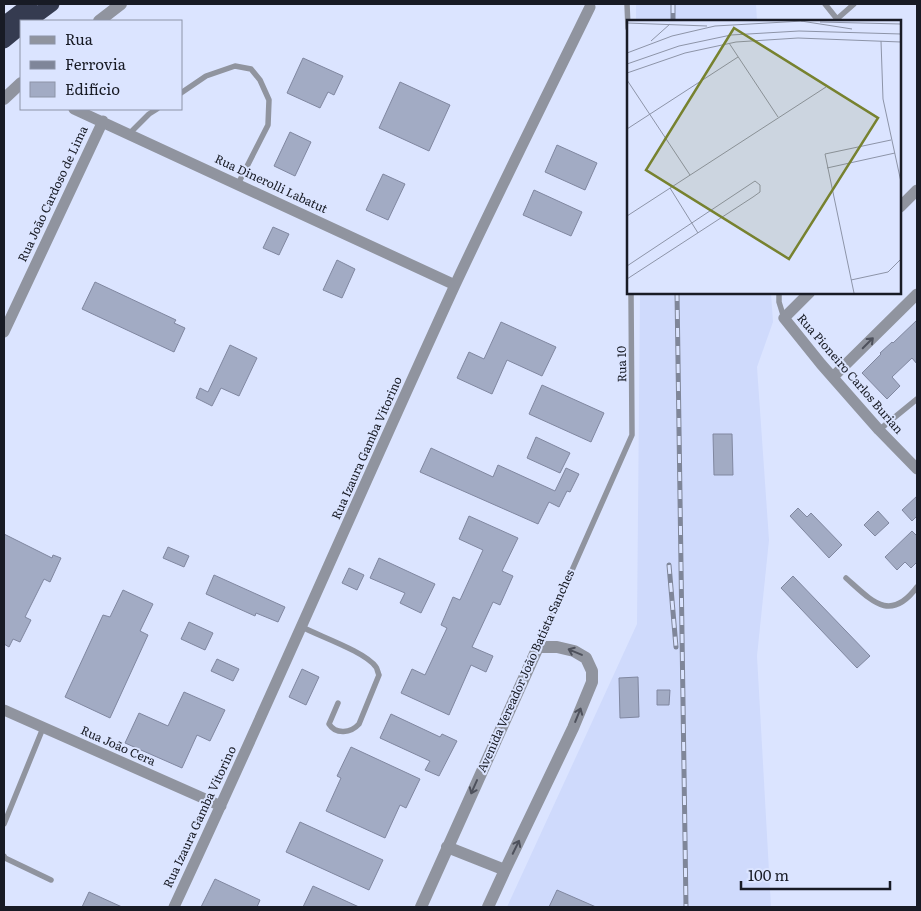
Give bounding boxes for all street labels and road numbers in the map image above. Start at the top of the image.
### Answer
street label: Rua João Cardoso de Lima [13,122,92,265]
street label: Rua Dinerolli Labatut [212,149,331,217]
street label: Rua Pioneiro Carlos Burian [793,309,908,437]
street label: Rua 10 [612,346,630,382]
street label: Rua Izaura Gamba Vitorino [326,373,406,522]
street label: Avenida Vereador João Batista Sanches [472,566,578,775]
street label: Rua João Cera [78,721,159,770]
street label: Rua Izaura Gamba Vitorino [158,742,240,891]

